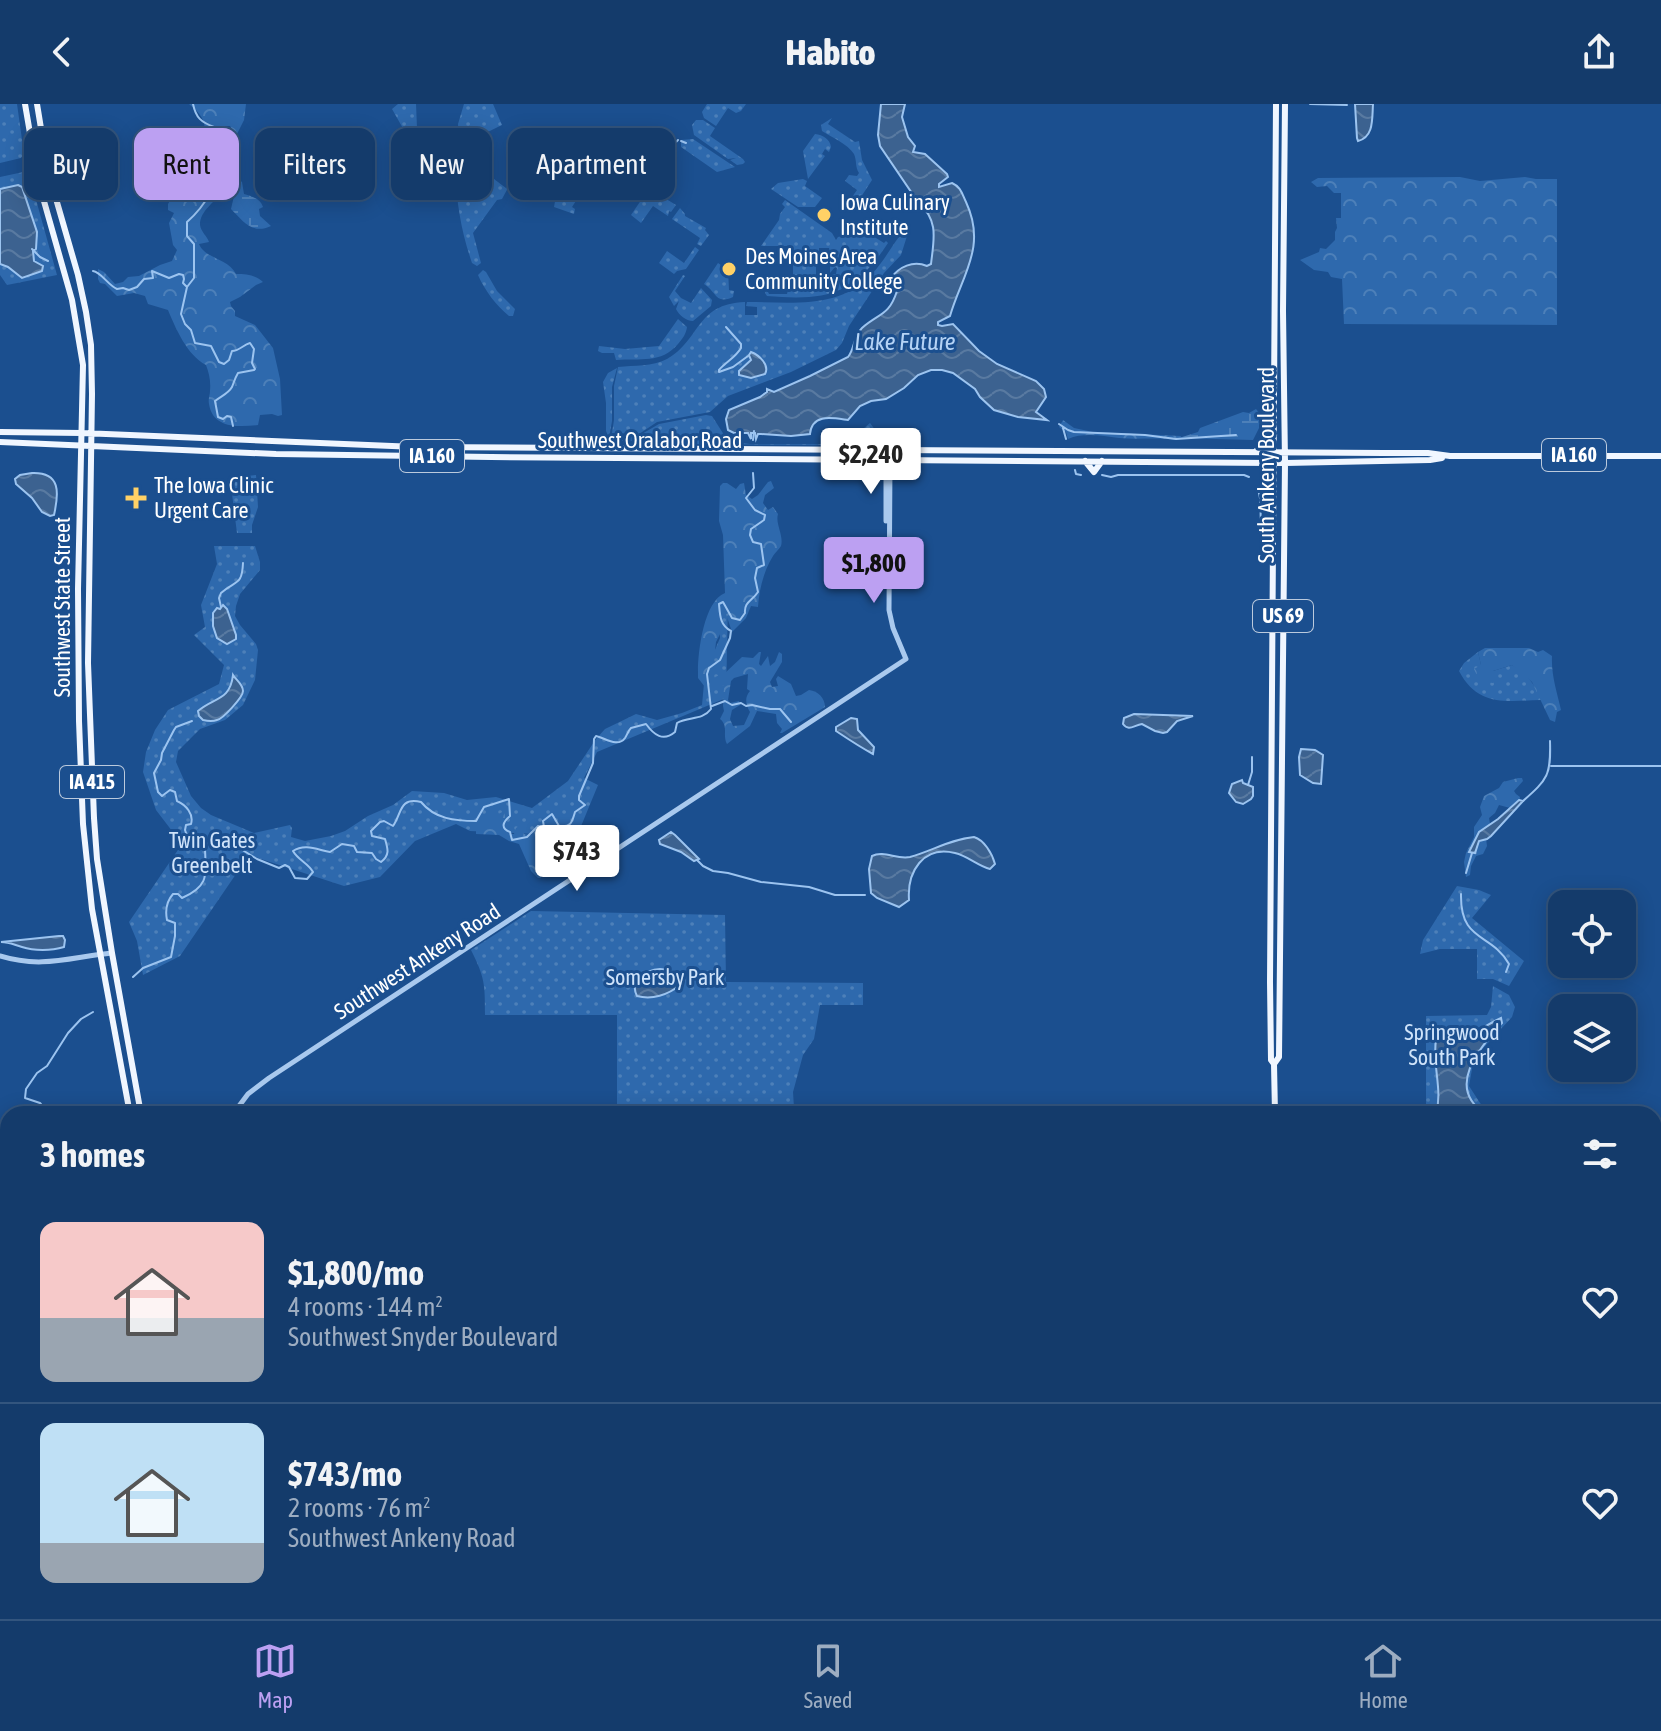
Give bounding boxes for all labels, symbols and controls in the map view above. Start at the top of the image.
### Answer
icon: back [40,30,84,74]
icon: share [1577,30,1621,74]
text: Habito [786,31,875,73]
chip: Buy [24,128,118,200]
chip: Rent [134,128,239,200]
chip: Filters [255,128,375,200]
chip: New [391,128,492,200]
chip: Apartment [508,128,675,200]
place label: Iowa Culinary Institute [840,189,950,240]
marker: Iowa Culinary Institute [815,206,833,224]
place label: Des Moines Area Community College [745,243,902,294]
marker: Des Moines Area Community College [720,260,738,278]
water label: Lake Future [854,328,956,355]
street label: South Ankeny Boulevard [1253,367,1279,563]
street label: Southwest Oralabor Road [538,427,742,453]
pin: $2,240 [806,428,936,496]
text: $2,240 [839,439,903,469]
road number: IA 160 [1542,439,1606,471]
road number: IA 160 [400,440,464,472]
place label: The Iowa Clinic Urgent Care [154,472,274,523]
marker: The Iowa Clinic Urgent Care [125,487,147,509]
street label: Southwest State Street [49,517,75,697]
pin: $1,800 [809,537,939,605]
text: $1,800 [842,548,906,578]
road number: US 69 [1253,600,1313,632]
road number: IA 415 [60,766,124,798]
pin: $743 [530,825,624,893]
park label: Twin Gates Greenbelt [169,827,255,878]
text: $743 [553,836,601,866]
map controls [1548,890,1636,1082]
button: locate [1548,890,1636,978]
street label: Southwest Ankeny Road [329,898,505,1024]
park label: Somersby Park [606,964,725,990]
button: layers [1548,994,1636,1082]
park label: Springwood South Park [1404,1019,1500,1070]
icon: filters [1578,1132,1622,1176]
text: 3 homes [40,1135,145,1174]
text: $1,800/mo [288,1253,424,1292]
icon: home [104,1254,200,1350]
icon: heart [1578,1280,1622,1324]
text: 4 rooms · 144 m² [288,1292,443,1322]
text: Southwest Snyder Boulevard [288,1322,558,1352]
text: $743/mo [288,1454,402,1493]
icon: home [104,1455,200,1551]
icon: heart [1578,1481,1622,1525]
text: 2 rooms · 76 m² [288,1493,430,1523]
text: Southwest Ankeny Road [288,1523,516,1553]
tab: Map [253,1639,297,1713]
tab: Saved [804,1639,852,1713]
tab: Home [1359,1639,1408,1713]

